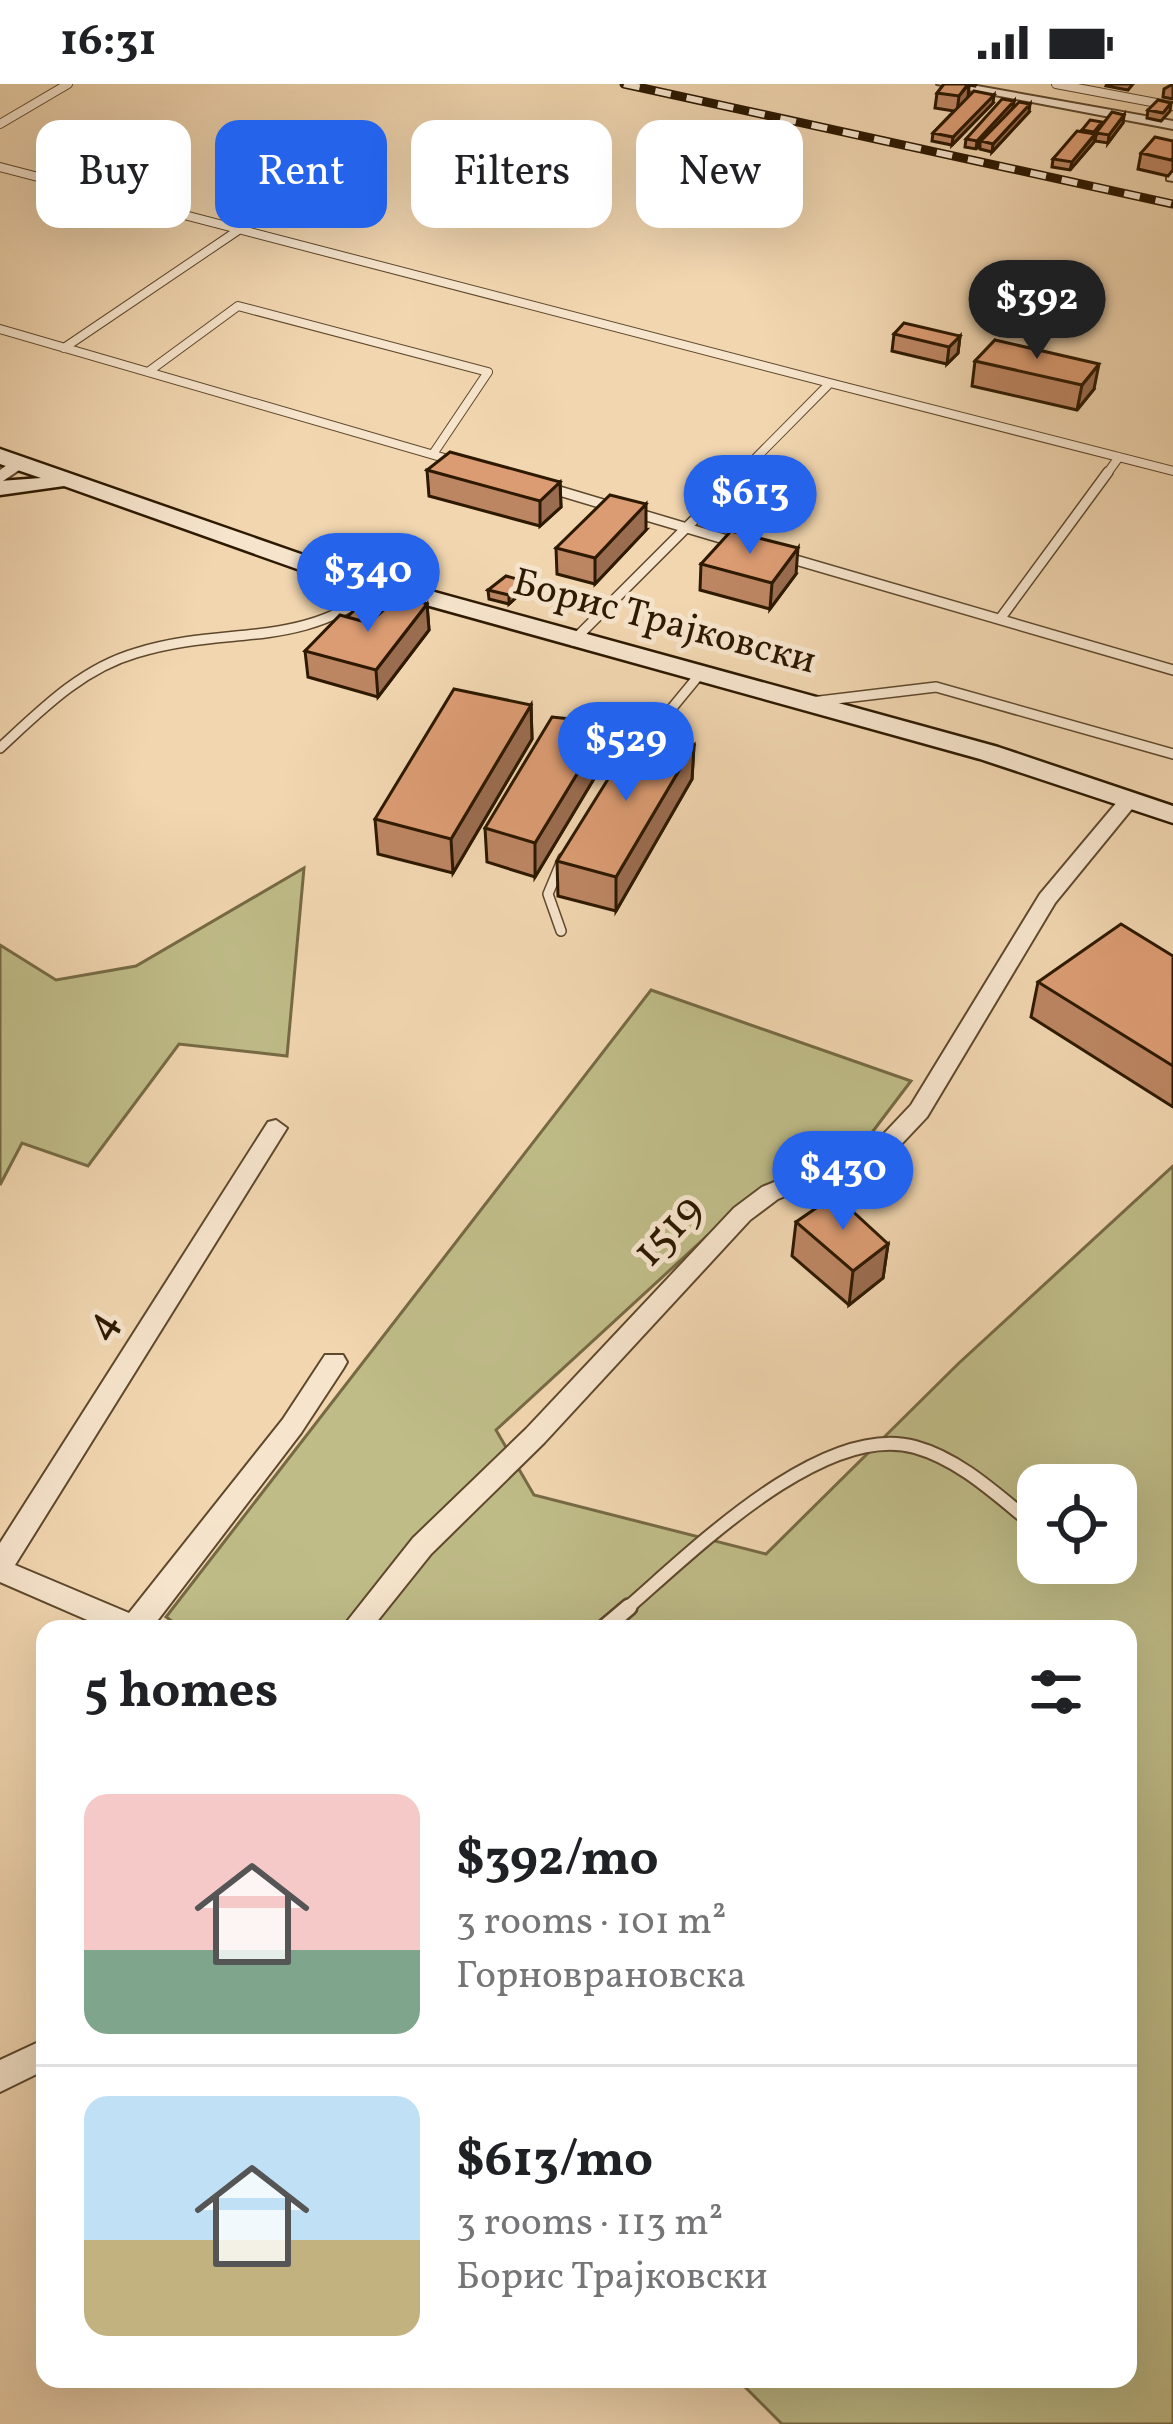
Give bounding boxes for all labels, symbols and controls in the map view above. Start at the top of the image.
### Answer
text: 16:31 [60,11,157,74]
chip: Buy [36,120,191,228]
chip: Rent [215,120,387,228]
chip: Filters [411,120,612,228]
chip: New [636,120,803,228]
pin: $392 [966,260,1108,362]
text: $392 [996,272,1078,326]
pin: $613 [679,455,821,557]
text: $613 [711,467,789,521]
pin: $340 [297,533,439,635]
text: $340 [324,545,412,599]
street label: Борис Трајковски [506,557,822,689]
pin: $529 [555,702,697,804]
text: $529 [585,714,667,768]
pin: $430 [772,1131,914,1233]
text: $430 [799,1143,887,1197]
street label: 1519 [619,1181,719,1283]
street label: 4 [68,1297,136,1353]
map controls [1017,1464,1137,1584]
button: locate [1017,1464,1137,1584]
text: 5 homes [84,1657,278,1728]
icon: filters [1023,1659,1089,1725]
text: $392/mo [456,1825,659,1896]
icon: home [180,1842,324,1986]
text: 3 rooms · 101 m² [456,1896,727,1950]
text: Горноврановска [456,1950,746,2004]
text: $613/mo [456,2126,653,2197]
icon: home [180,2144,324,2288]
text: 3 rooms · 113 m² [456,2197,723,2251]
text: Борис Трајковски [456,2251,768,2305]

